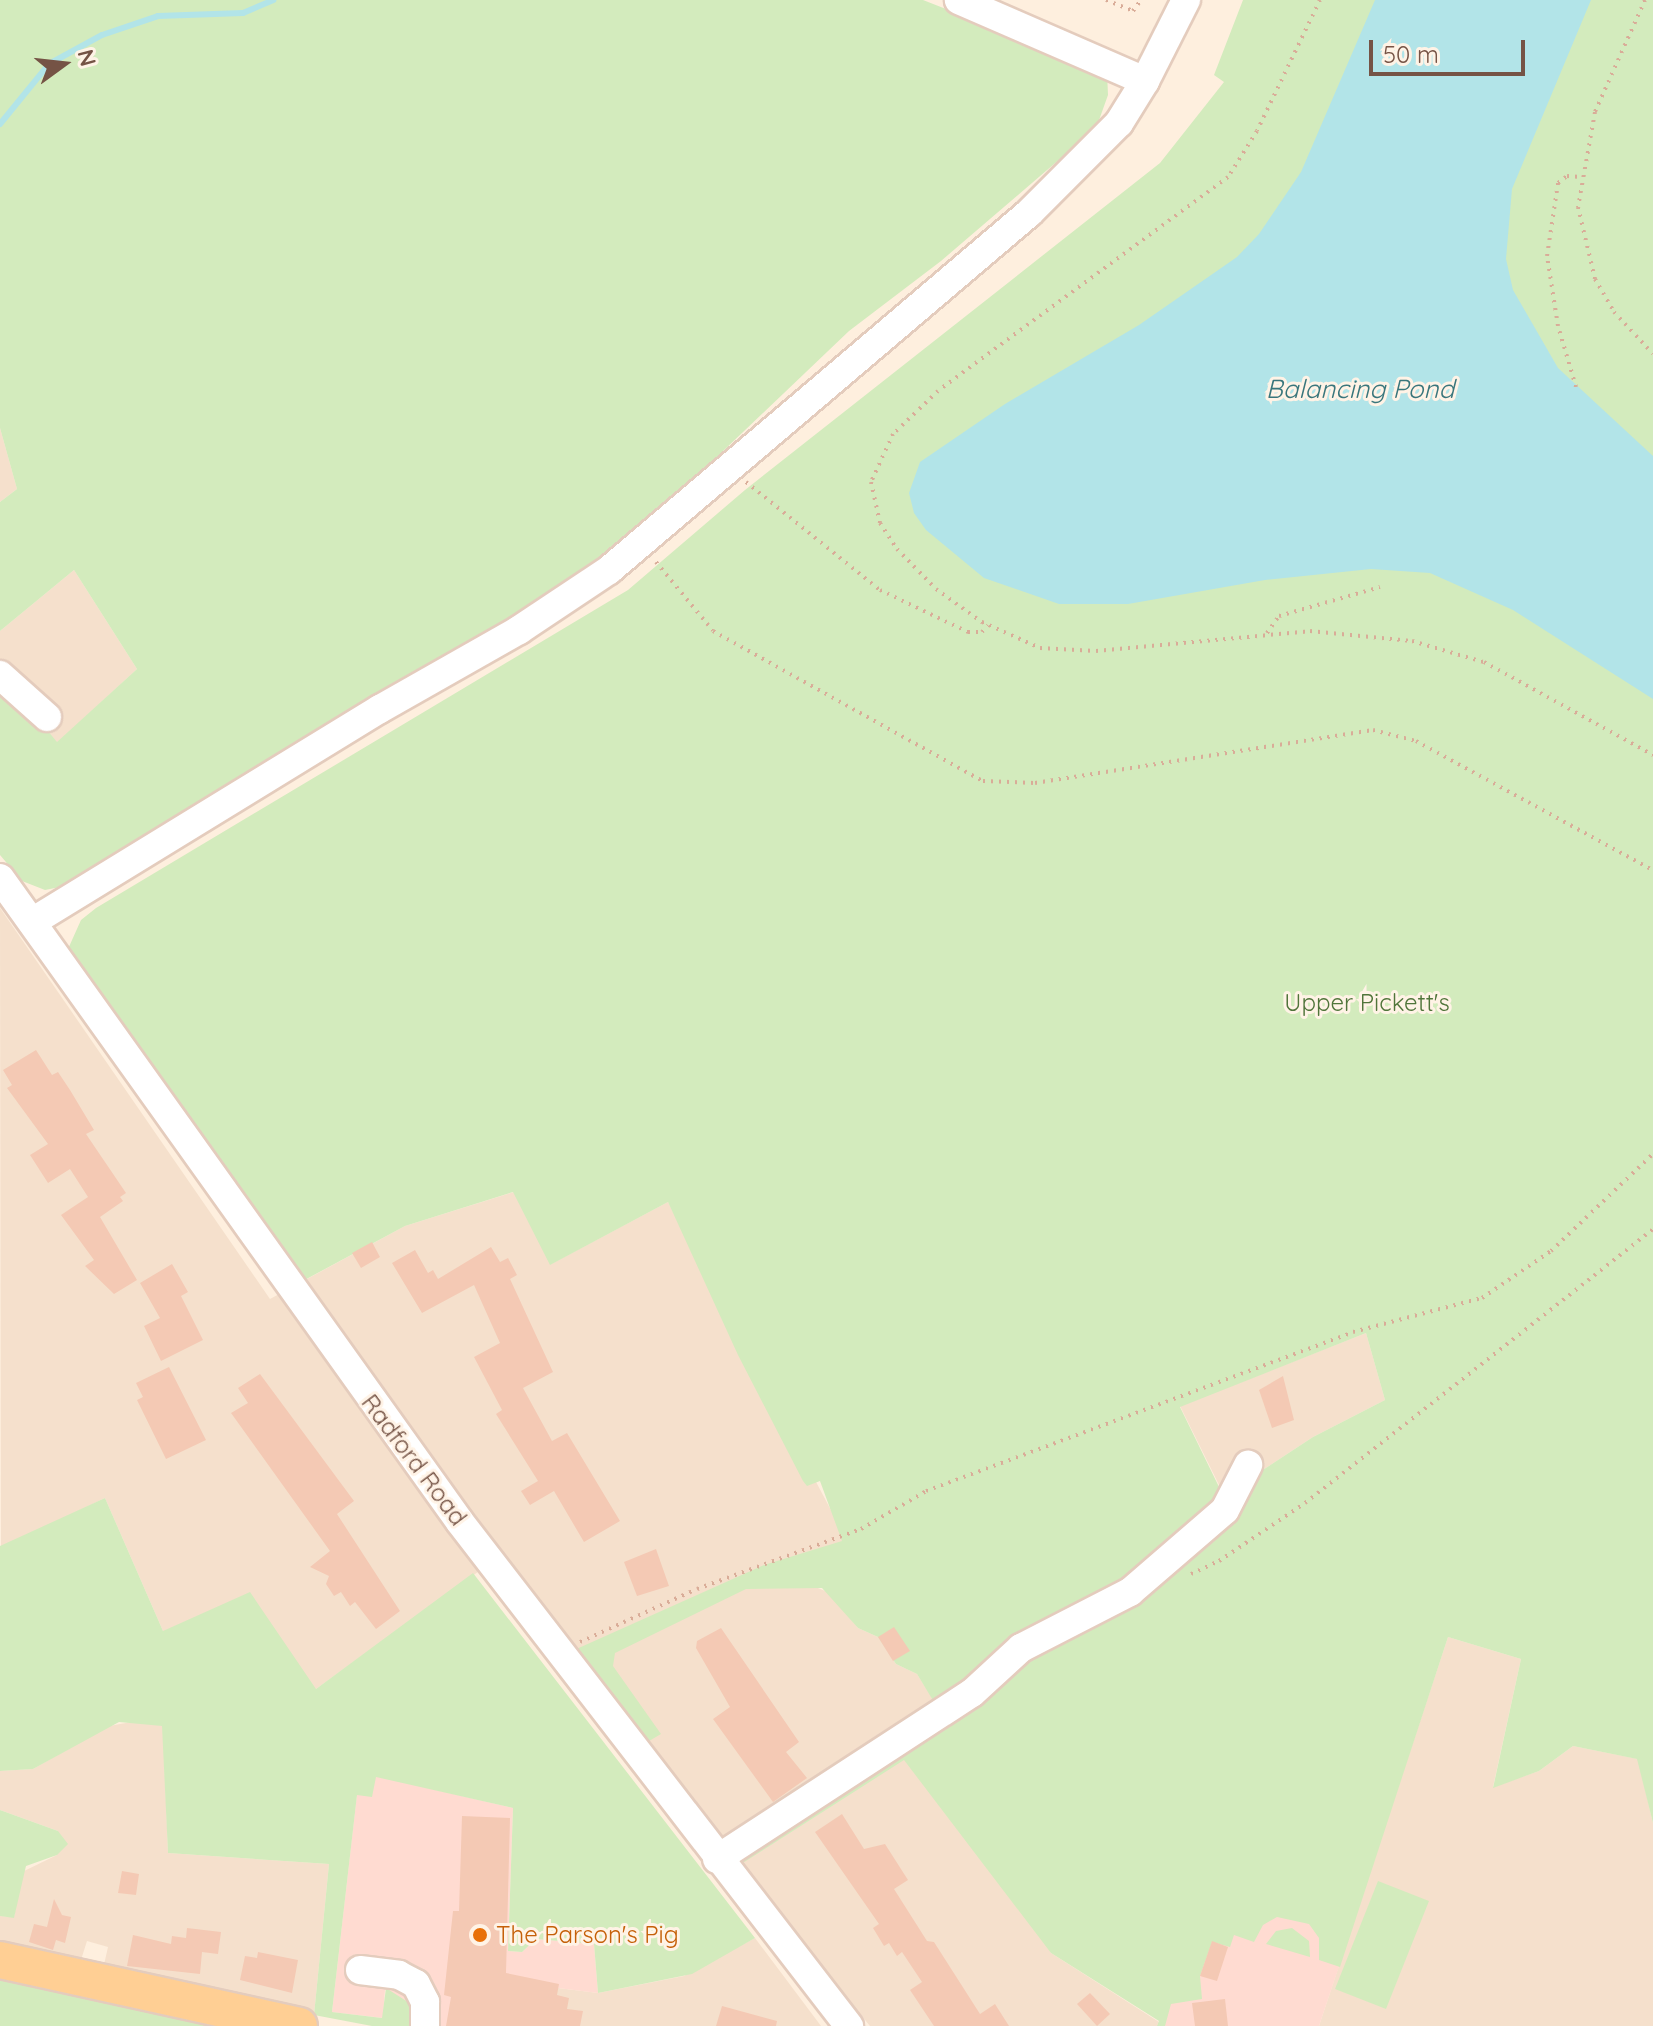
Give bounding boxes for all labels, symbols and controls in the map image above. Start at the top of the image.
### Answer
north arrow [24,24,104,104]
scale bar [1373,24,1529,74]
text: 50 m [1383,39,1439,69]
text: N [72,46,103,69]
water label: Balancing Pond [1266,373,1454,405]
park label: Upper Pickett's [1284,989,1450,1017]
street label: Radford Road [355,1389,473,1531]
place label: The Parson's Pig [496,1921,679,1949]
marker: The Parson's Pig [471,1926,489,1944]

